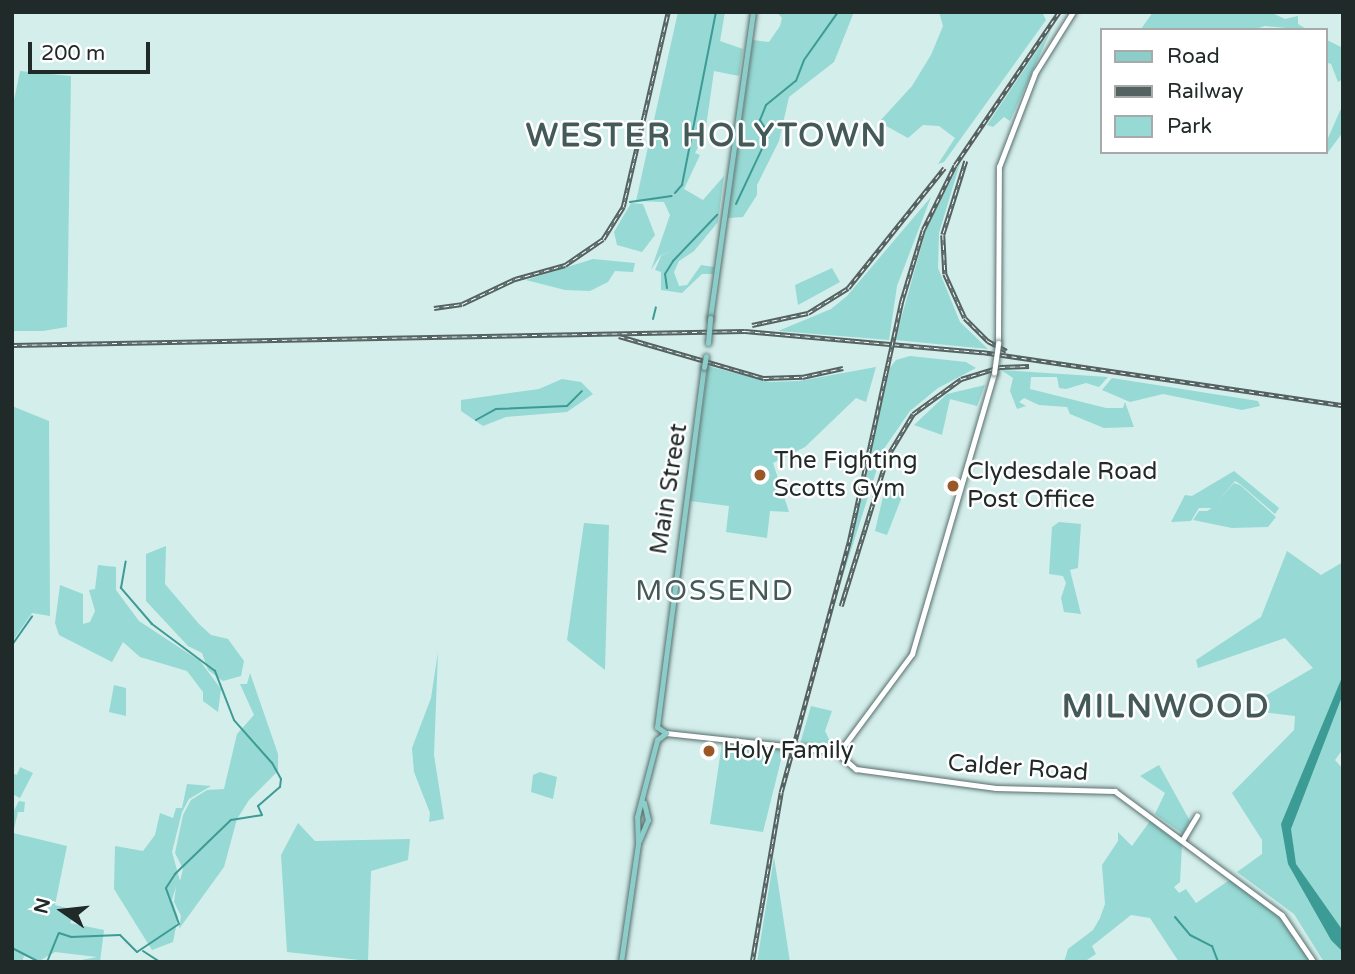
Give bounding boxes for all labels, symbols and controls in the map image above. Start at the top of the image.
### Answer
scale bar [32,28,154,72]
legend [1100,28,1327,154]
text: 200 m [41,41,105,66]
text: Road [1167,44,1220,69]
text: Railway [1167,79,1244,104]
text: Park [1167,114,1212,139]
district label: WESTER HOLYTOWN [528,117,886,155]
street label: Main Street [644,422,694,556]
place label: The Fighting Scotts Gym [774,447,918,503]
place label: Clydesdale Road Post Office [967,458,1157,514]
marker: The Fighting Scotts Gym [752,467,768,483]
marker: Clydesdale Road Post Office [945,478,961,494]
district label: MOSSEND [636,574,794,608]
district label: MILNWOOD [1063,688,1269,726]
place label: Holy Family [723,737,854,765]
marker: Holy Family [701,743,717,759]
street label: Calder Road [947,749,1089,787]
north arrow [28,876,98,946]
text: N [30,896,55,916]

